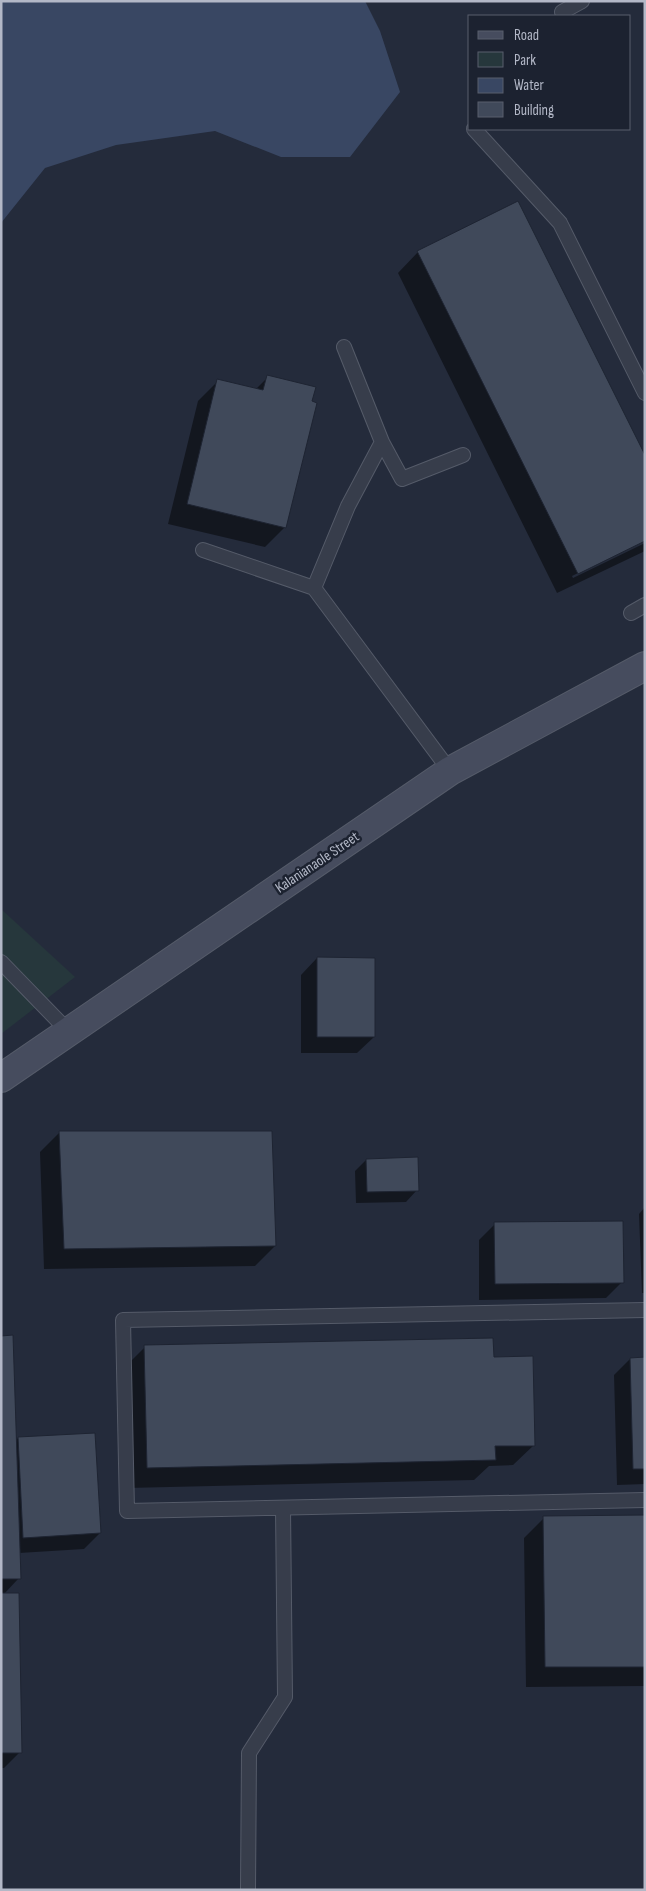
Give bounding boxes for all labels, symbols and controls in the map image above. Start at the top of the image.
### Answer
legend [468,15,631,130]
text: Road [514,26,539,45]
text: Park [514,51,536,70]
text: Water [514,76,545,95]
text: Building [514,101,554,120]
street label: Kalanianaole Street [272,827,363,897]

